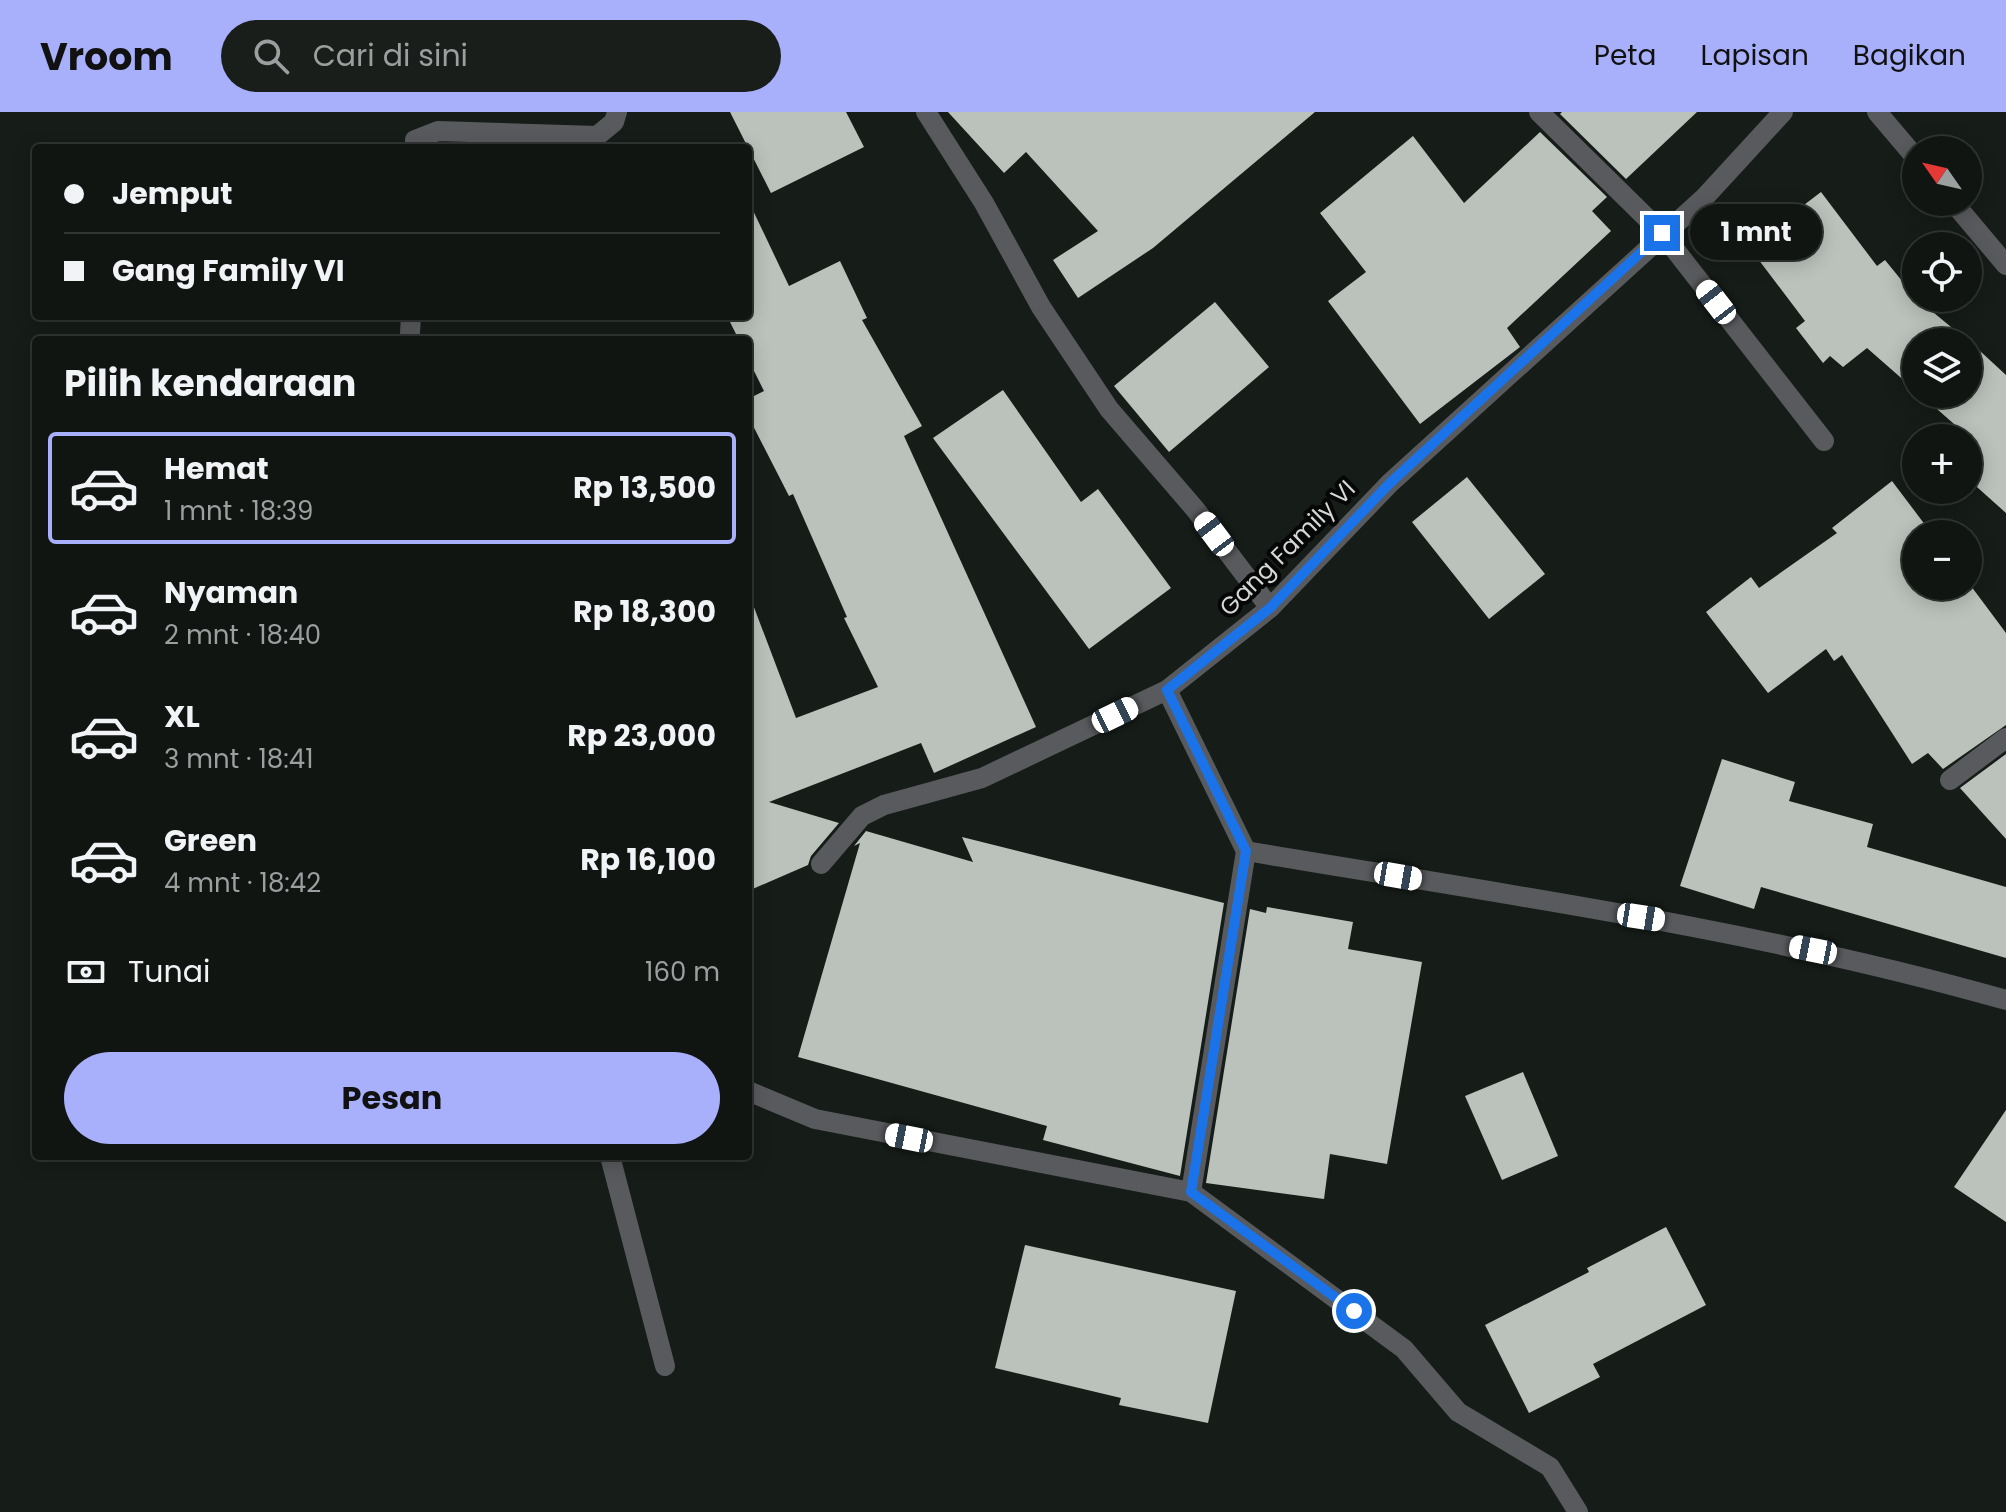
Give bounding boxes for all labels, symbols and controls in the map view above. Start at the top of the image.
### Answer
search box [221,20,781,92]
text: Vroom [40,30,173,83]
icon: search [249,34,293,78]
text: Cari di sini [313,34,468,77]
text: Peta [1594,36,1657,75]
text: Lapisan [1701,36,1809,75]
text: Bagikan [1853,36,1966,75]
north arrow [1902,136,1982,216]
map controls [1902,136,1982,600]
text: Jemput [112,172,232,215]
callout: 1 mnt [1690,205,1822,261]
text: 1 mnt [1721,214,1791,250]
route end [1644,215,1680,251]
button: locate [1902,232,1982,312]
text: Gang Family VI [112,249,345,292]
car [1692,276,1740,328]
button: layers [1902,328,1982,408]
text: Pilih kendaraan [64,358,356,409]
button: + [1902,424,1982,504]
text: Hemat [164,447,269,490]
icon: car [68,452,140,524]
text: Rp 13,500 [573,466,716,509]
street label: Gang Family VI [1212,473,1362,623]
text: 1 mnt · 18:39 [164,493,314,529]
car [1190,508,1238,560]
button: − [1902,520,1982,600]
text: Nyaman [164,571,298,614]
icon: car [68,576,140,648]
text: Rp 18,300 [573,590,716,633]
text: 2 mnt · 18:40 [164,617,321,653]
car [1088,694,1142,736]
text: XL [164,695,200,738]
icon: car [68,700,140,772]
text: Rp 23,000 [567,714,716,757]
text: 3 mnt · 18:41 [164,741,313,777]
text: Green [164,819,257,862]
icon: car [68,824,140,896]
text: Rp 16,100 [580,838,716,881]
car [1372,860,1424,892]
text: 4 mnt · 18:42 [164,865,321,901]
car [1615,901,1667,933]
car [1787,934,1839,966]
icon: cash [64,950,108,994]
text: Tunai [128,950,210,993]
text: 160 m [645,954,720,990]
button: Pesan [64,1052,720,1144]
car [883,1122,935,1154]
route start [1336,1293,1372,1329]

